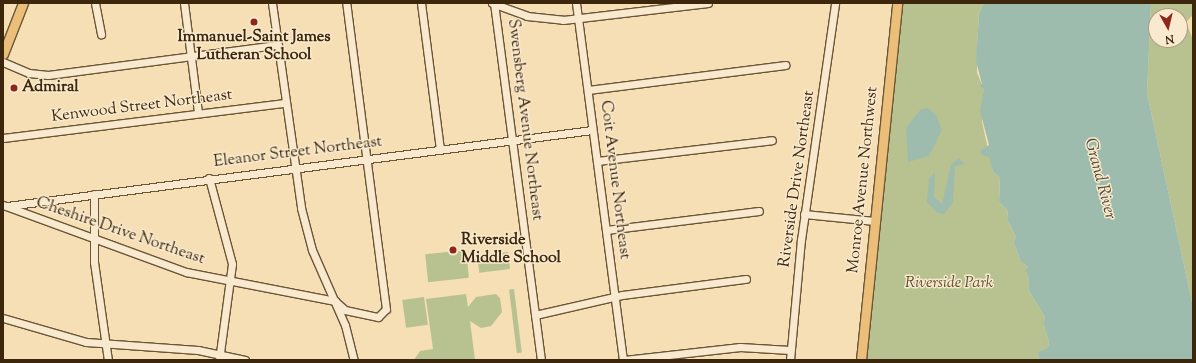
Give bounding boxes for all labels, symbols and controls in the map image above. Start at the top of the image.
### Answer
north arrow [1148,8,1188,48]
marker: Immanuel-Saint James Lutheran School [249,17,259,27]
street label: Swensberg Avenue Northeast [502,18,546,222]
place label: Immanuel-Saint James Lutheran School [177,28,331,66]
text: N [1164,30,1175,47]
place label: Admiral [22,78,79,98]
marker: Admiral [9,83,19,93]
street label: Kenwood Street Northeast [50,86,234,128]
street label: Monroe Avenue Northwest [845,86,883,274]
street label: Riverside Drive Northeast [776,89,820,269]
street label: Coit Avenue Northeast [595,99,633,261]
street label: Eleanor Street Northeast [213,133,383,173]
water label: Grand River [1078,136,1120,222]
street label: Cheshire Drive Northeast [33,194,207,270]
place label: Riverside Middle School [461,231,561,269]
marker: Riverside Middle School [448,245,458,255]
park label: Riverside Park [905,274,993,294]

